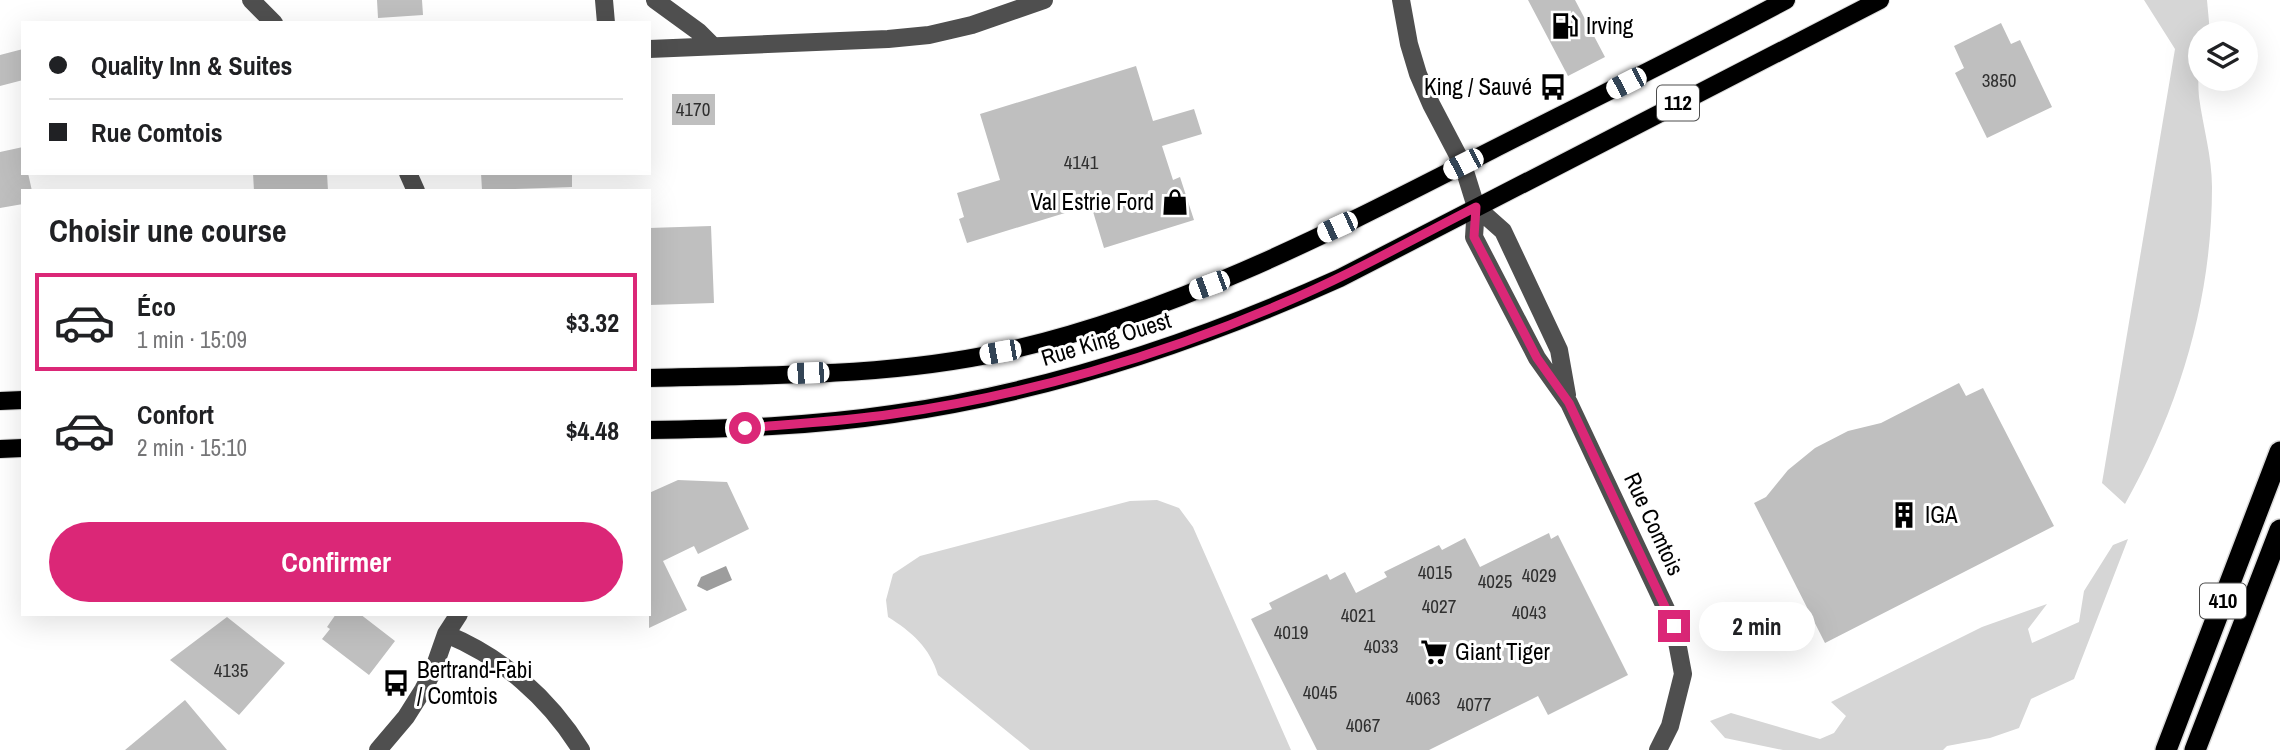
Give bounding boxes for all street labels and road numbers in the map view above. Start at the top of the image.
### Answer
road number: 112 [1657,86,1699,120]
street label: Rue King Ouest [1037,304,1175,373]
street label: Rue Comtois [1617,467,1692,580]
road number: 410 [2200,584,2246,618]

